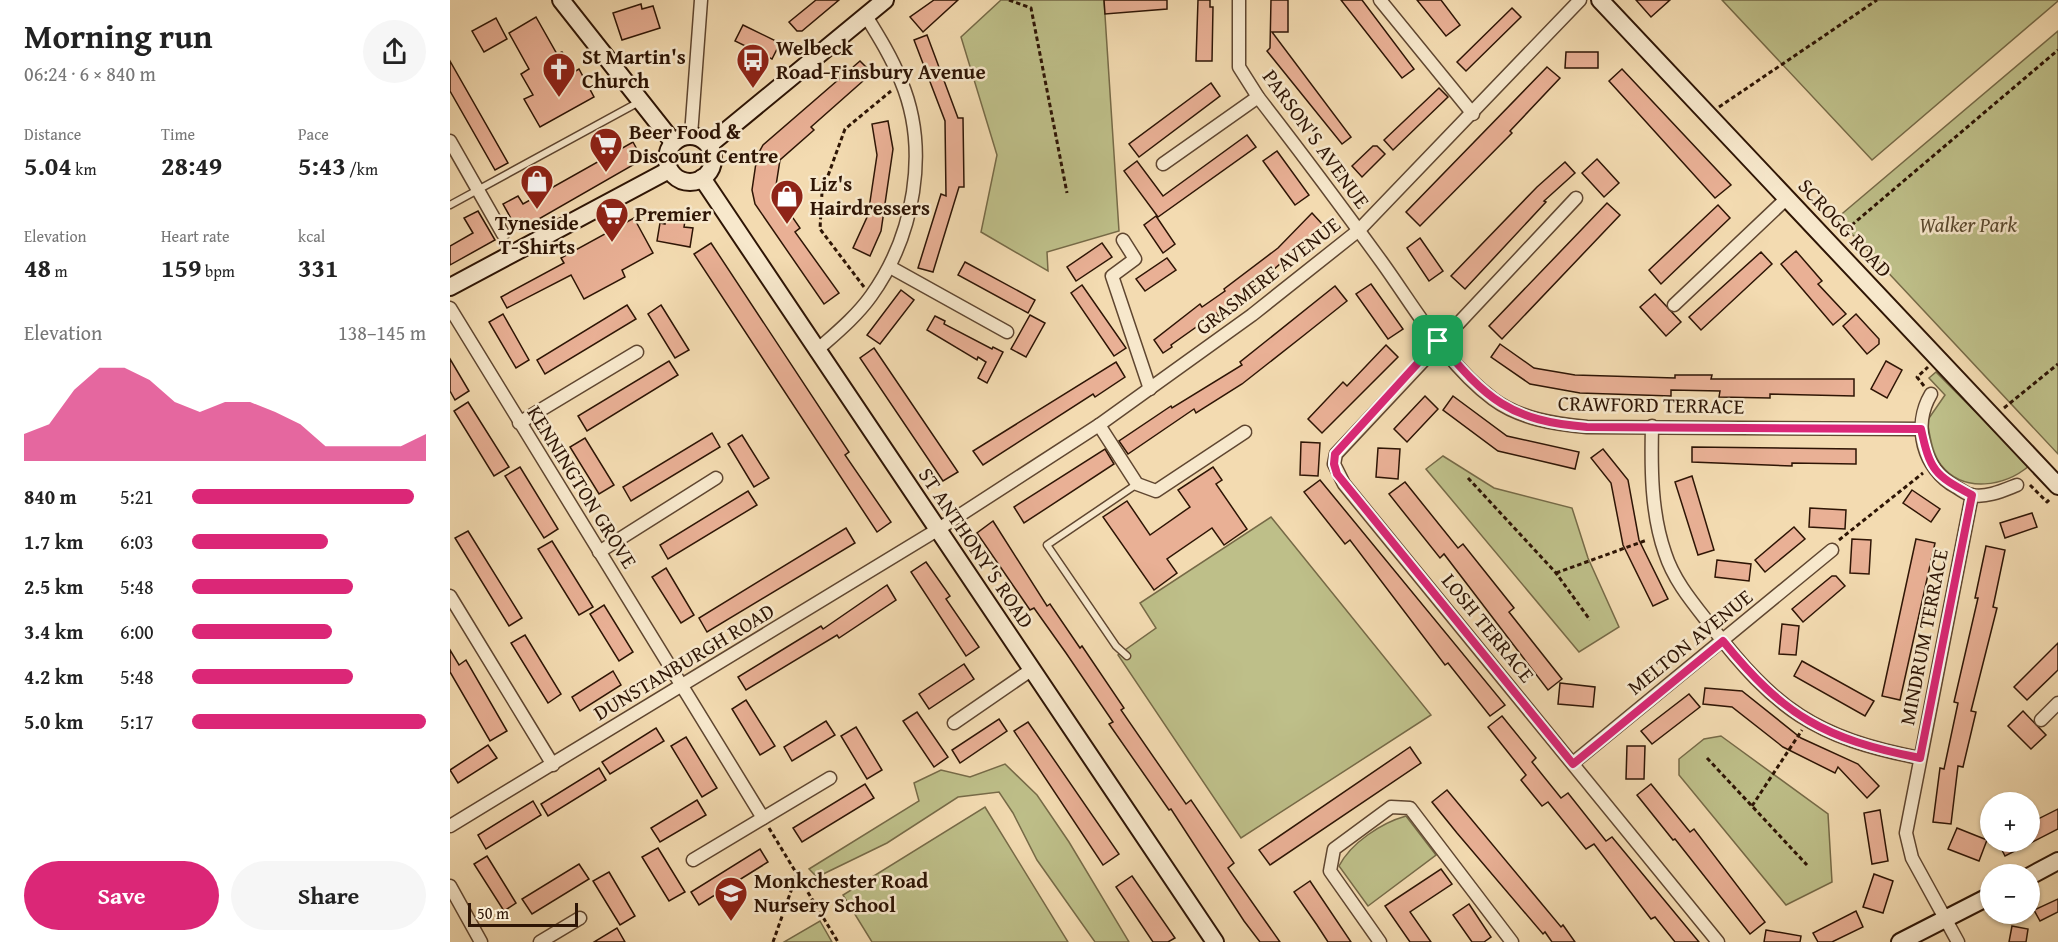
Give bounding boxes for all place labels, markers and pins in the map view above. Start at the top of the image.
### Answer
place label: Welbeck Road-Finsbury Avenue [776,32,986,87]
place label: St Martin's Church [582,41,686,96]
bus stop icon: Welbeck Road-Finsbury Avenue [735,42,771,89]
church icon: St Martin's Church [541,51,577,98]
place label: Beer Food & Discount Centre [629,116,778,171]
supermarket icon: Beer Food & Discount Centre [588,126,624,173]
shop icon: Tyneside T-Shirts [519,163,555,210]
place label: Liz's Hairdressers [810,168,930,223]
shop icon: Liz's Hairdressers [769,178,805,225]
supermarket icon: Premier [594,196,630,243]
place label: Premier [635,198,712,229]
place label: Tyneside T-Shirts [495,207,579,262]
pin [1412,315,1463,366]
place label: Monkchester Road Nursery School [754,865,928,920]
school or university icon: Monkchester Road Nursery School [713,875,749,922]

